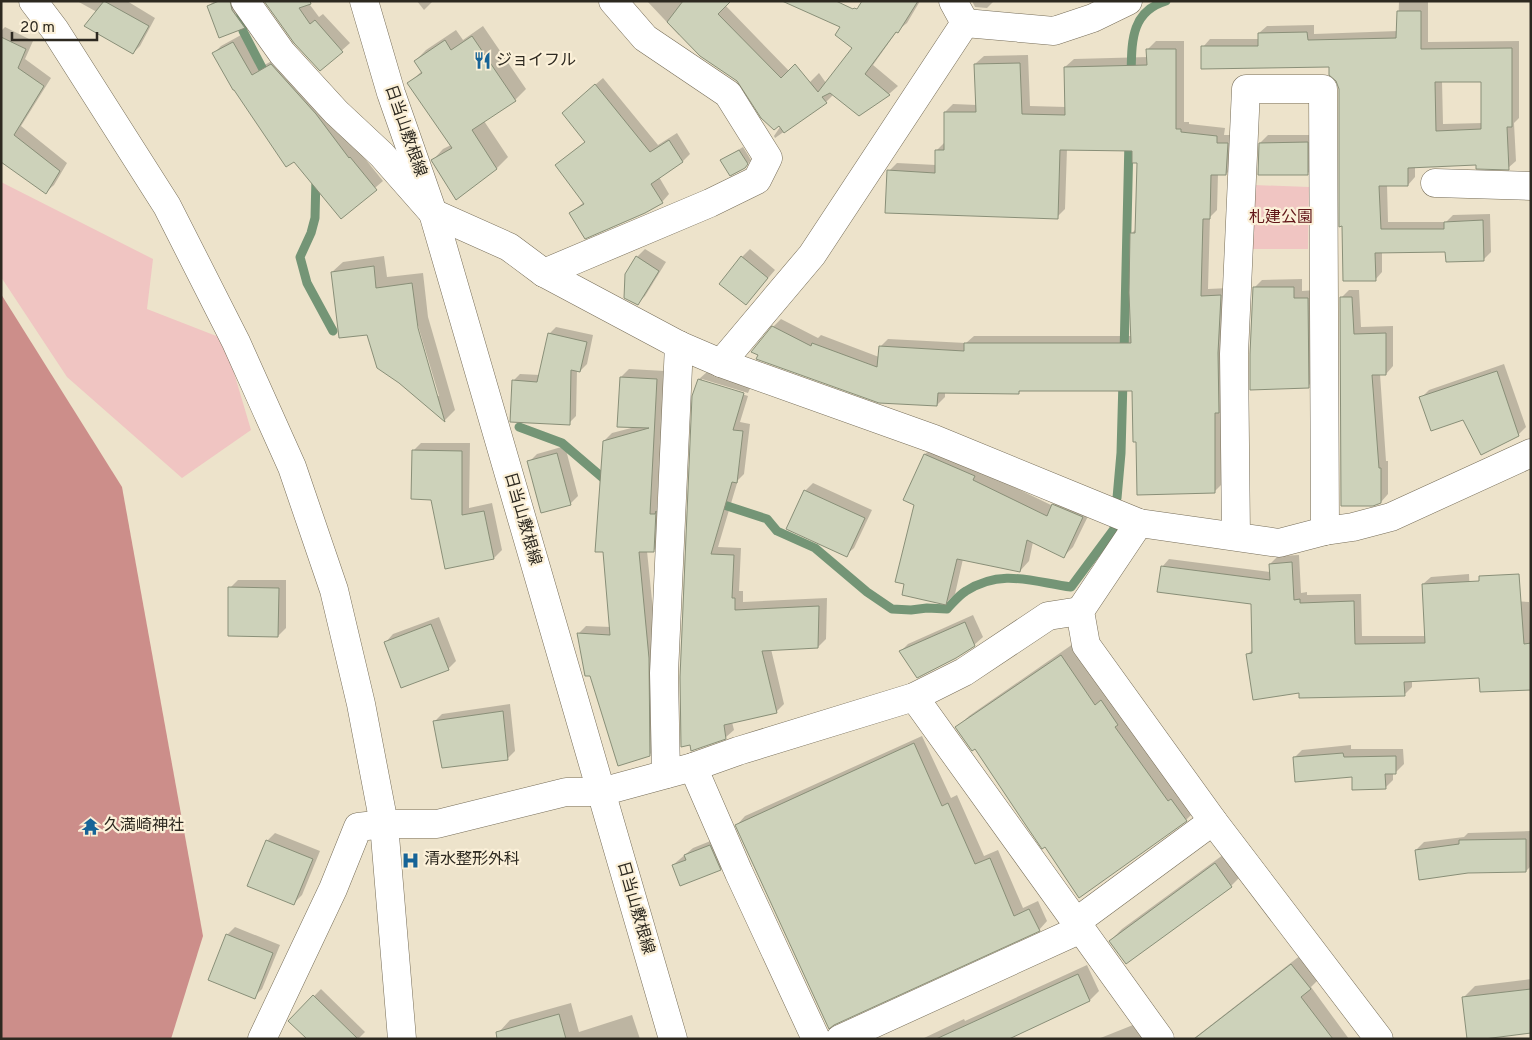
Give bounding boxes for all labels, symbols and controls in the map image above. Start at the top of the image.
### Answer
scale bar [12,10,98,42]
text: 20 m [20,19,55,38]
restaurant icon: ジョイフル [472,51,492,71]
place label: ジョイフル [496,51,576,71]
street label: 日当山敷根線 [380,82,430,180]
park label: 札建公園 [1249,208,1313,228]
street label: 日当山敷根線 [499,470,545,568]
temple icon: 久満崎神社 [80,816,100,836]
place label: 久満崎神社 [104,816,184,836]
hospital icon: 清水整形外科 [400,850,420,870]
place label: 清水整形外科 [424,850,520,870]
street label: 日当山敷根線 [612,859,658,957]

